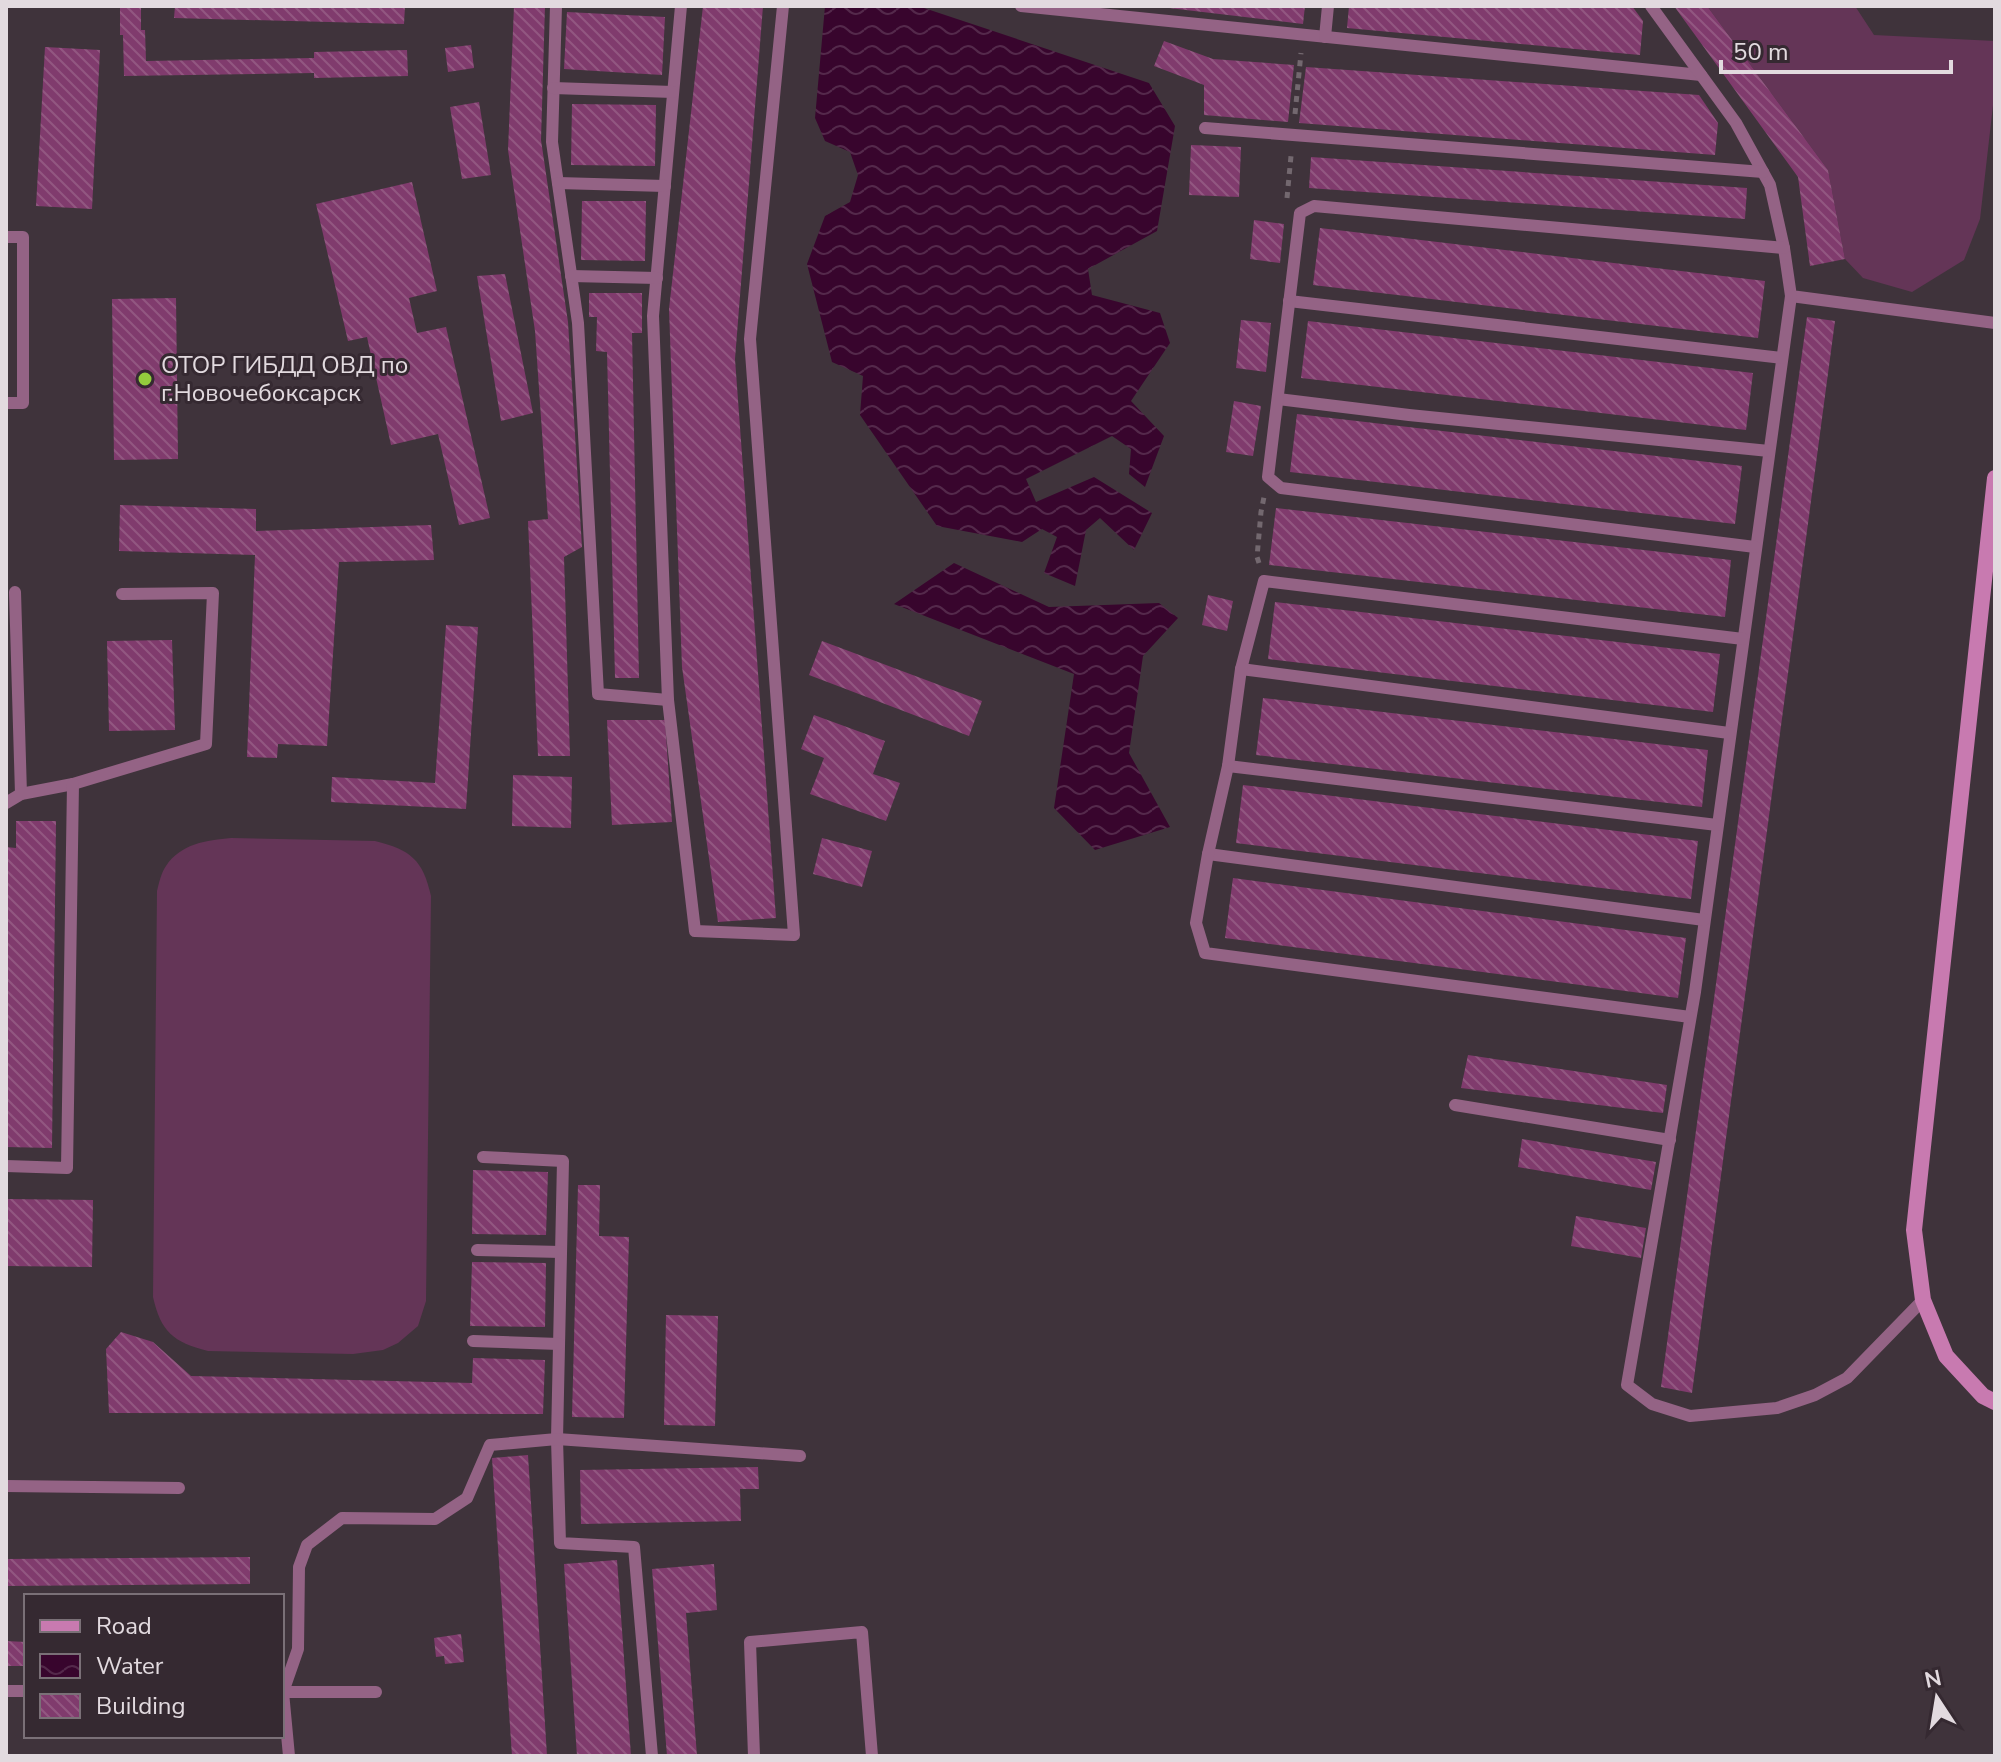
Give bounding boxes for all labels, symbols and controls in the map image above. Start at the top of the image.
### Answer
scale bar [1721,24,1951,74]
text: 50 m [1733,36,1789,68]
place label: ОТОР ГИБДД ОВД по г.Новочебоксарск [161,349,408,409]
marker: ОТОР ГИБДД ОВД по г.Новочебоксарск [136,370,154,388]
legend [24,1594,284,1738]
text: Road [96,1610,152,1642]
text: Water [96,1650,164,1682]
north arrow [1897,1658,1977,1738]
text: N [1922,1663,1944,1696]
text: Building [96,1690,186,1722]

